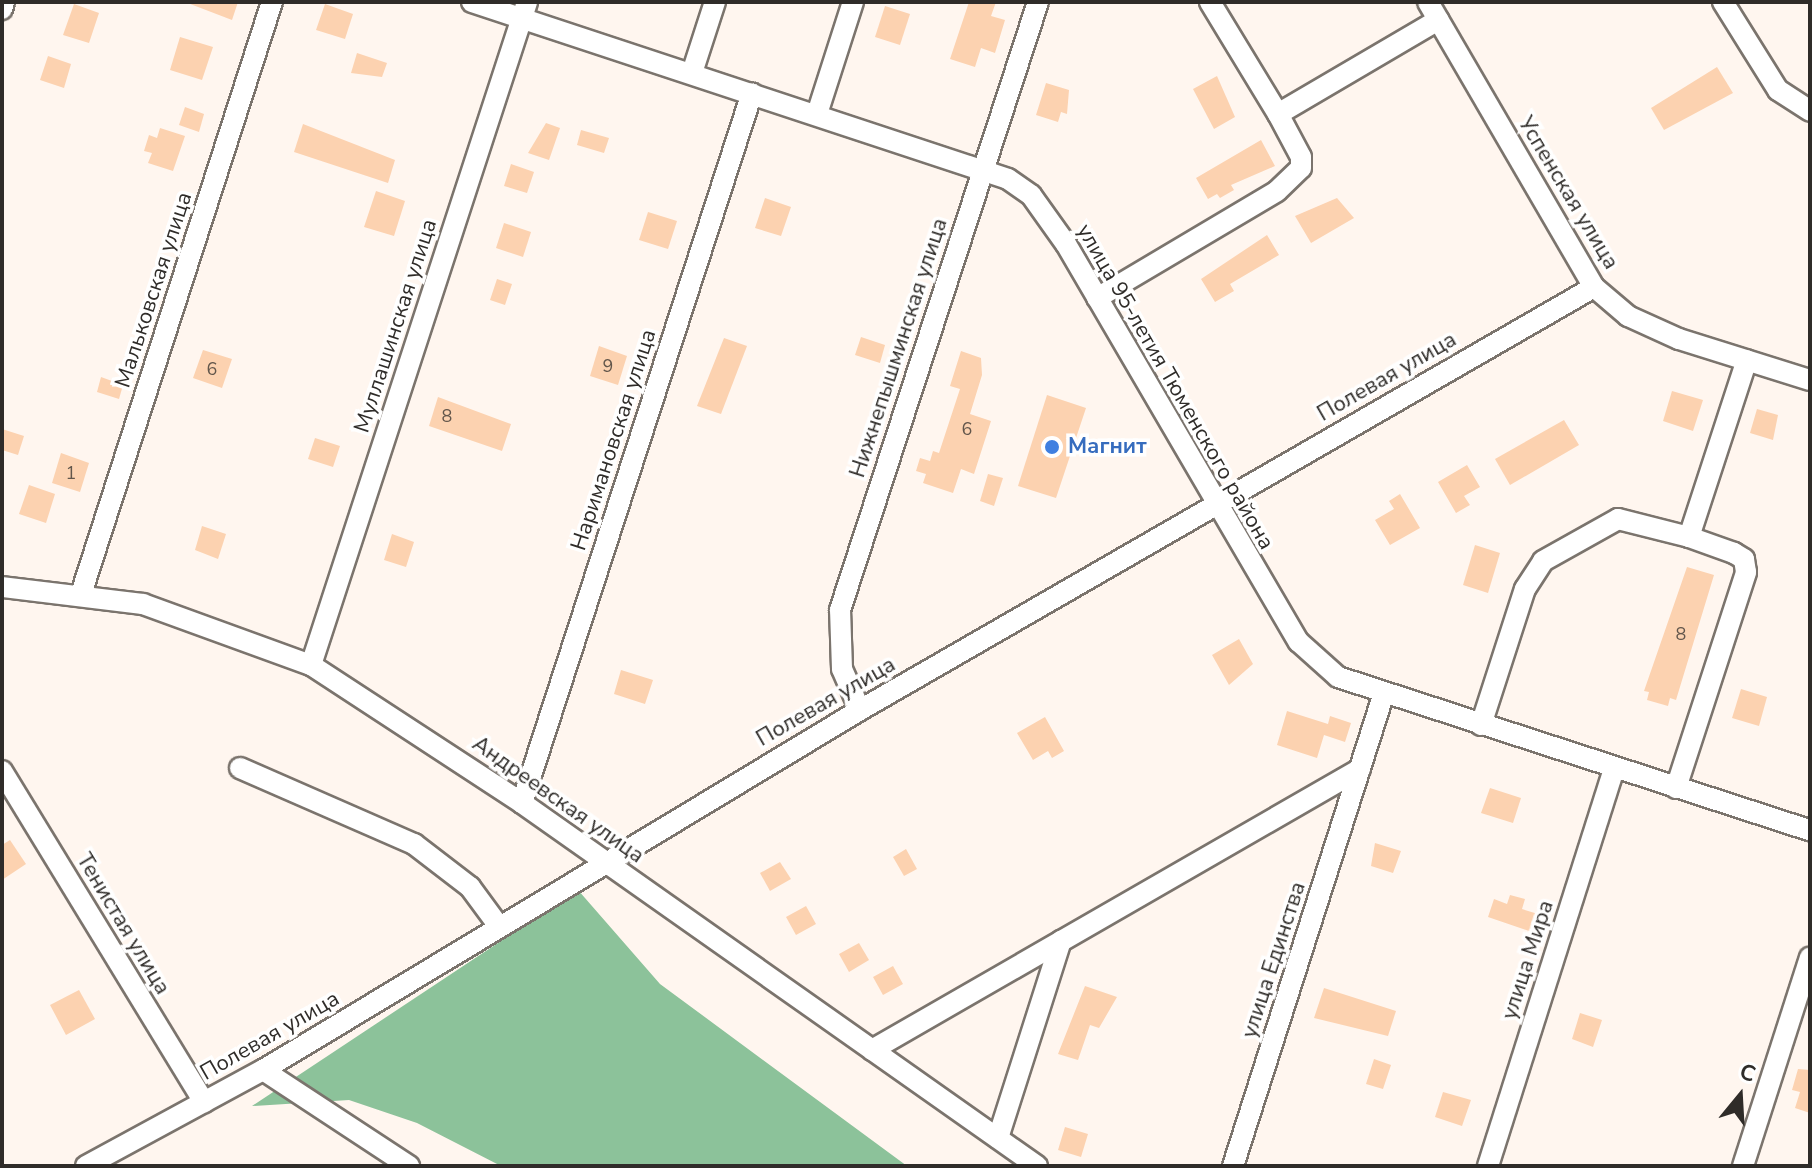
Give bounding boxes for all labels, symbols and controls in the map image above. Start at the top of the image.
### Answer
street label: Успенская улица [1512,112,1624,274]
street label: Мальковская улица [110,189,198,391]
street label: Нижнепышминская улица [845,215,953,481]
street label: Муллашинская улица [349,216,443,436]
street label: улица 95-летия Тюменского района [1071,220,1279,554]
street label: Наримановская улица [566,326,662,554]
street label: Полевая улица [1313,327,1461,427]
house number: 9 [603,355,613,377]
house number: 6 [207,358,217,380]
house number: 8 [442,405,452,427]
house number: 6 [962,418,972,440]
place label: Магнит [1068,434,1147,460]
marker: Магнит [1043,438,1061,456]
house number: 1 [66,462,76,484]
house number: 8 [1676,623,1686,645]
street label: Полевая улица [752,652,900,752]
street label: Андреевская улица [467,731,649,869]
street label: Тенистая улица [70,849,176,999]
street label: улица Единства [1236,879,1312,1041]
street label: улица Мира [1496,897,1560,1023]
street label: Полевая улица [196,986,344,1086]
north arrow [1700,1056,1780,1136]
text: С [1736,1057,1759,1090]

